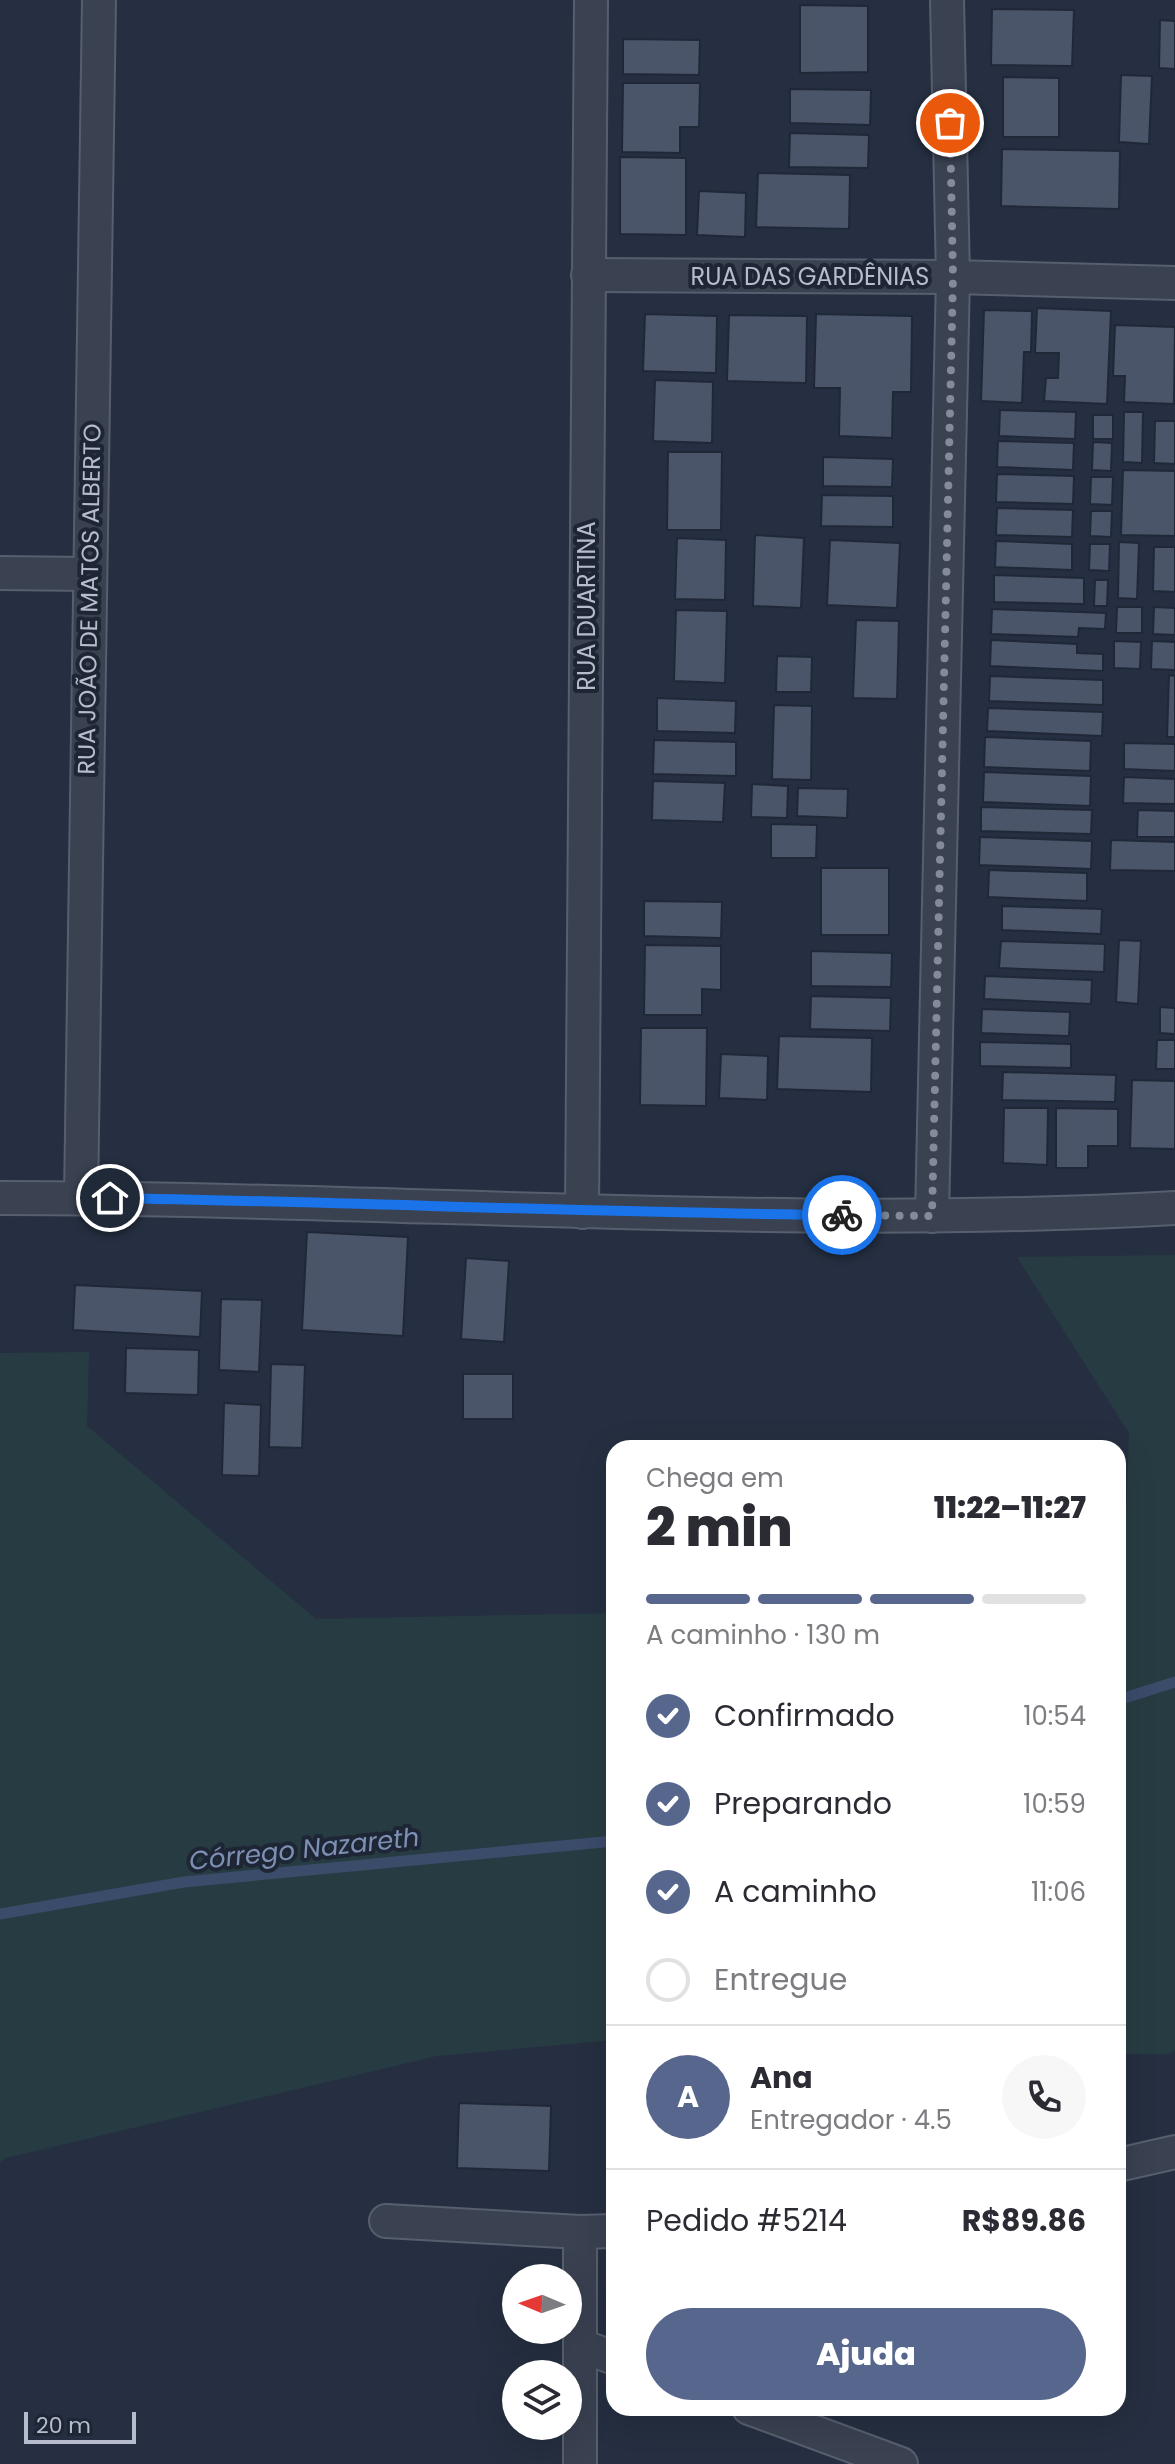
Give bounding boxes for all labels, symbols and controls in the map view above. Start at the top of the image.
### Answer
pin [916,89,984,157]
icon: bag [928,101,972,145]
street label: RUA DAS GARDÊNIAS [691,260,929,293]
street label: RUA JOÃO DE MATOS ALBERTO [69,423,109,775]
street label: RUA DUARTINA [570,521,603,691]
pin [76,1164,144,1232]
courier [802,1175,882,1255]
icon: home [88,1176,132,1220]
icon: bike [820,1193,864,1237]
text: Chega em [646,1460,784,1496]
text: 11:22–11:27 [934,1486,1086,1529]
text: 2 min [646,1491,793,1564]
text: A caminho · 130 m [646,1617,880,1653]
icon: check [646,1694,690,1738]
text: Confirmado [714,1694,895,1737]
text: 10:54 [1023,1698,1086,1734]
icon: check [646,1782,690,1826]
text: Preparando [714,1782,892,1825]
text: 10:59 [1023,1786,1086,1822]
water label: Córrego Nazareth [187,1819,421,1879]
icon: check [646,1870,690,1914]
text: A caminho [714,1870,877,1913]
text: 11:06 [1031,1874,1086,1910]
text: Entregue [714,1958,847,2001]
button: phone [1002,2055,1086,2139]
text: Ana [750,2056,813,2099]
text: A [677,2075,699,2118]
text: Entregador · 4.5 [750,2102,952,2138]
text: Pedido #5214 [646,2199,847,2242]
text: R$89.86 [962,2199,1086,2242]
north arrow [502,2264,582,2344]
map controls [502,2264,582,2440]
button: Ajuda [646,2308,1086,2400]
button: layers [502,2360,582,2440]
scale bar [24,2408,136,2444]
text: 20 m [36,2410,91,2441]

